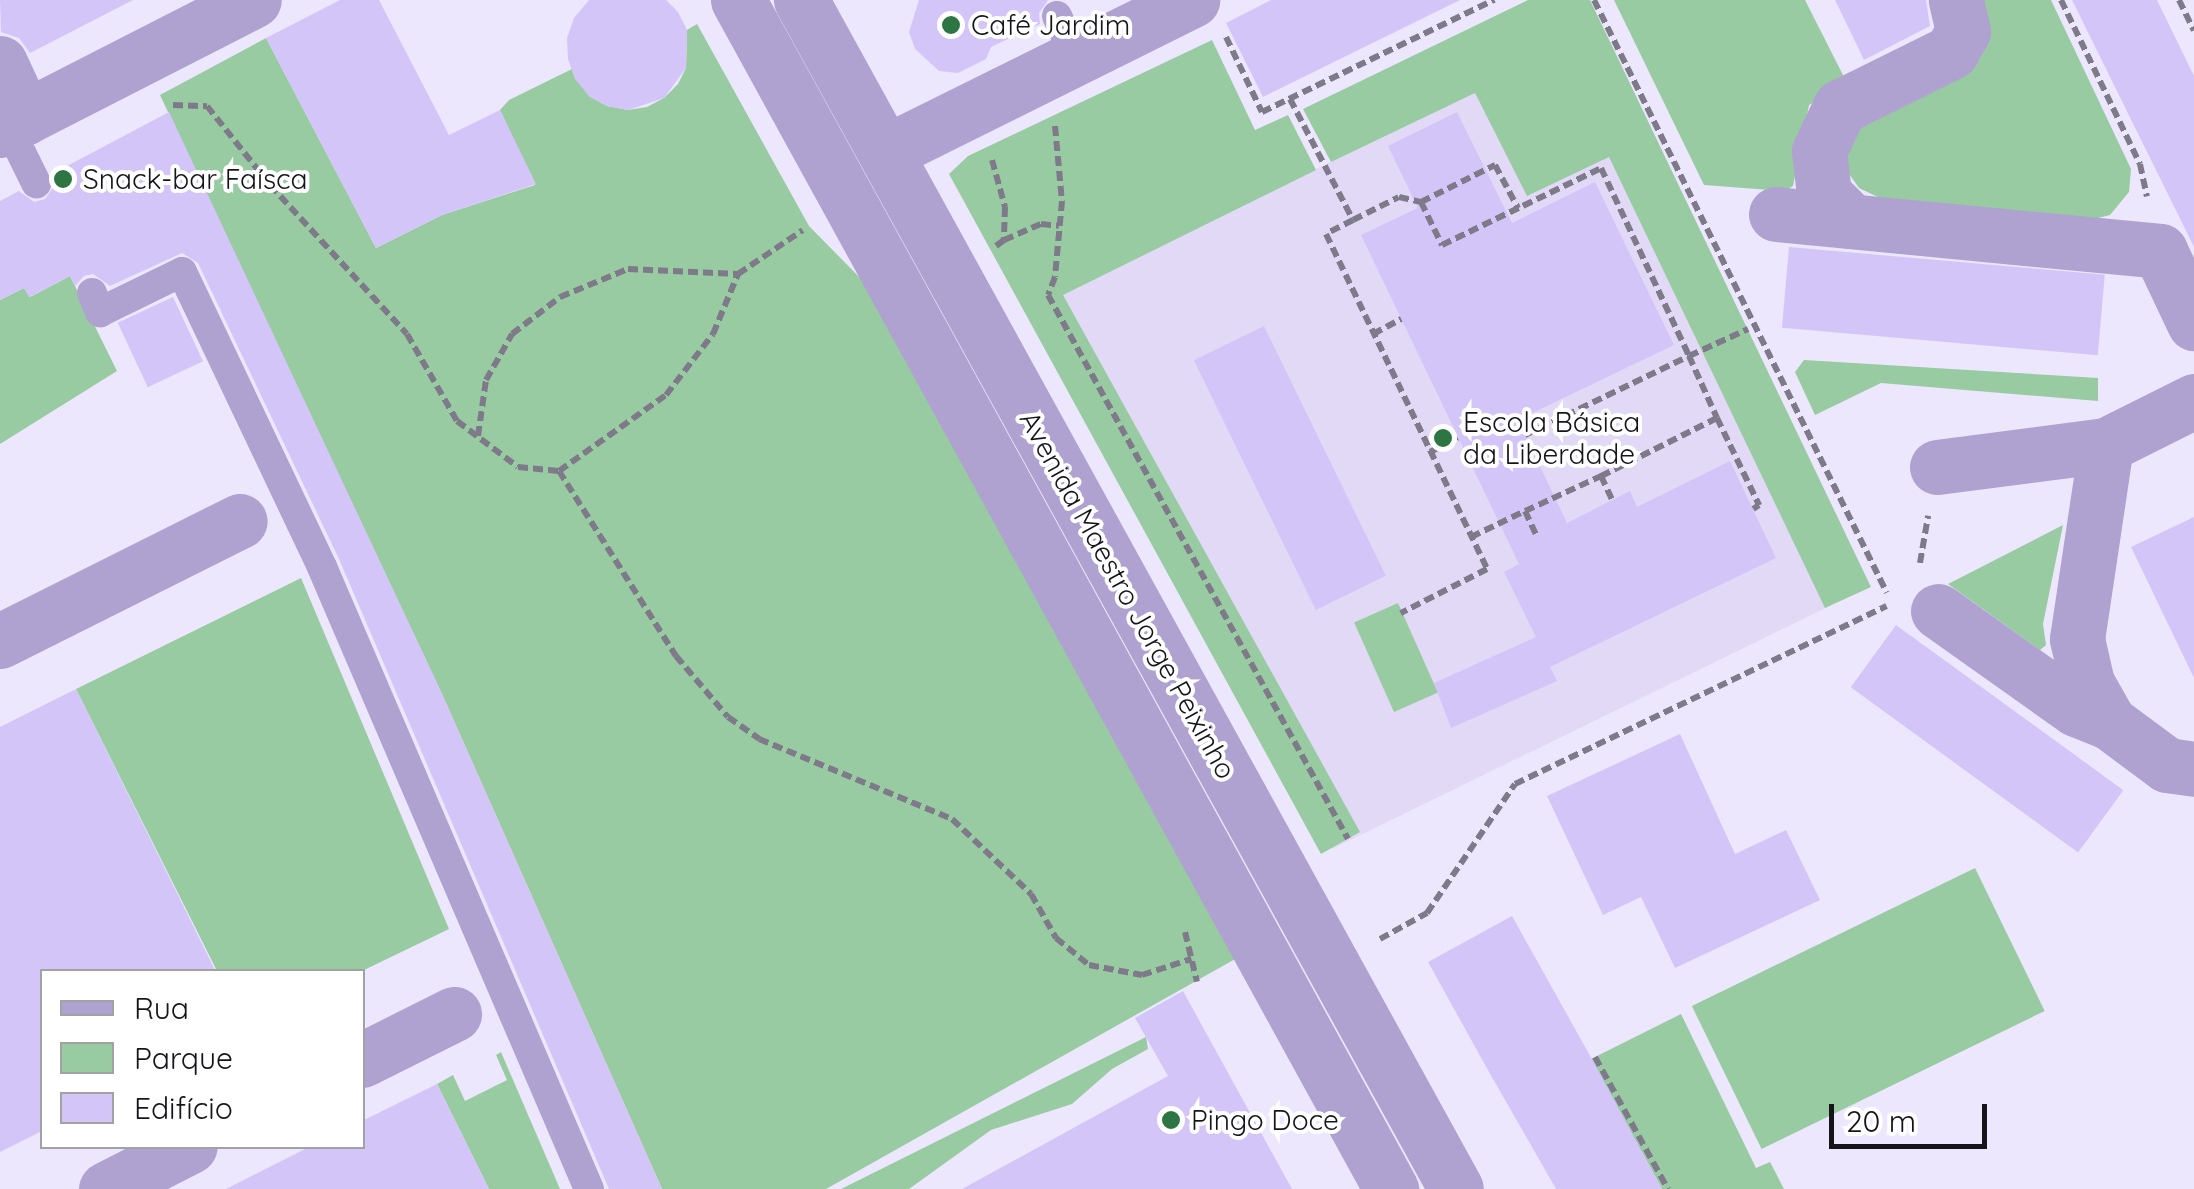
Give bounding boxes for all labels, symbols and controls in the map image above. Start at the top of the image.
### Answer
place label: Café Jardim [971,8,1130,42]
marker: Café Jardim [940,14,962,36]
place label: Snack-bar Faísca [83,162,308,196]
marker: Snack-bar Faísca [52,168,74,190]
street label: Avenida Maestro Jorge Peixinho [1013,405,1243,785]
place label: Escola Básica da Liberdade [1463,405,1640,471]
marker: Escola Básica da Liberdade [1432,427,1454,449]
legend [40,969,365,1149]
text: Rua [134,989,189,1027]
text: Parque [134,1039,233,1077]
scale bar [1834,1084,1992,1146]
text: Edifício [134,1089,233,1127]
text: 20 m [1846,1102,1916,1140]
place label: Pingo Doce [1191,1103,1339,1137]
marker: Pingo Doce [1160,1109,1182,1131]

